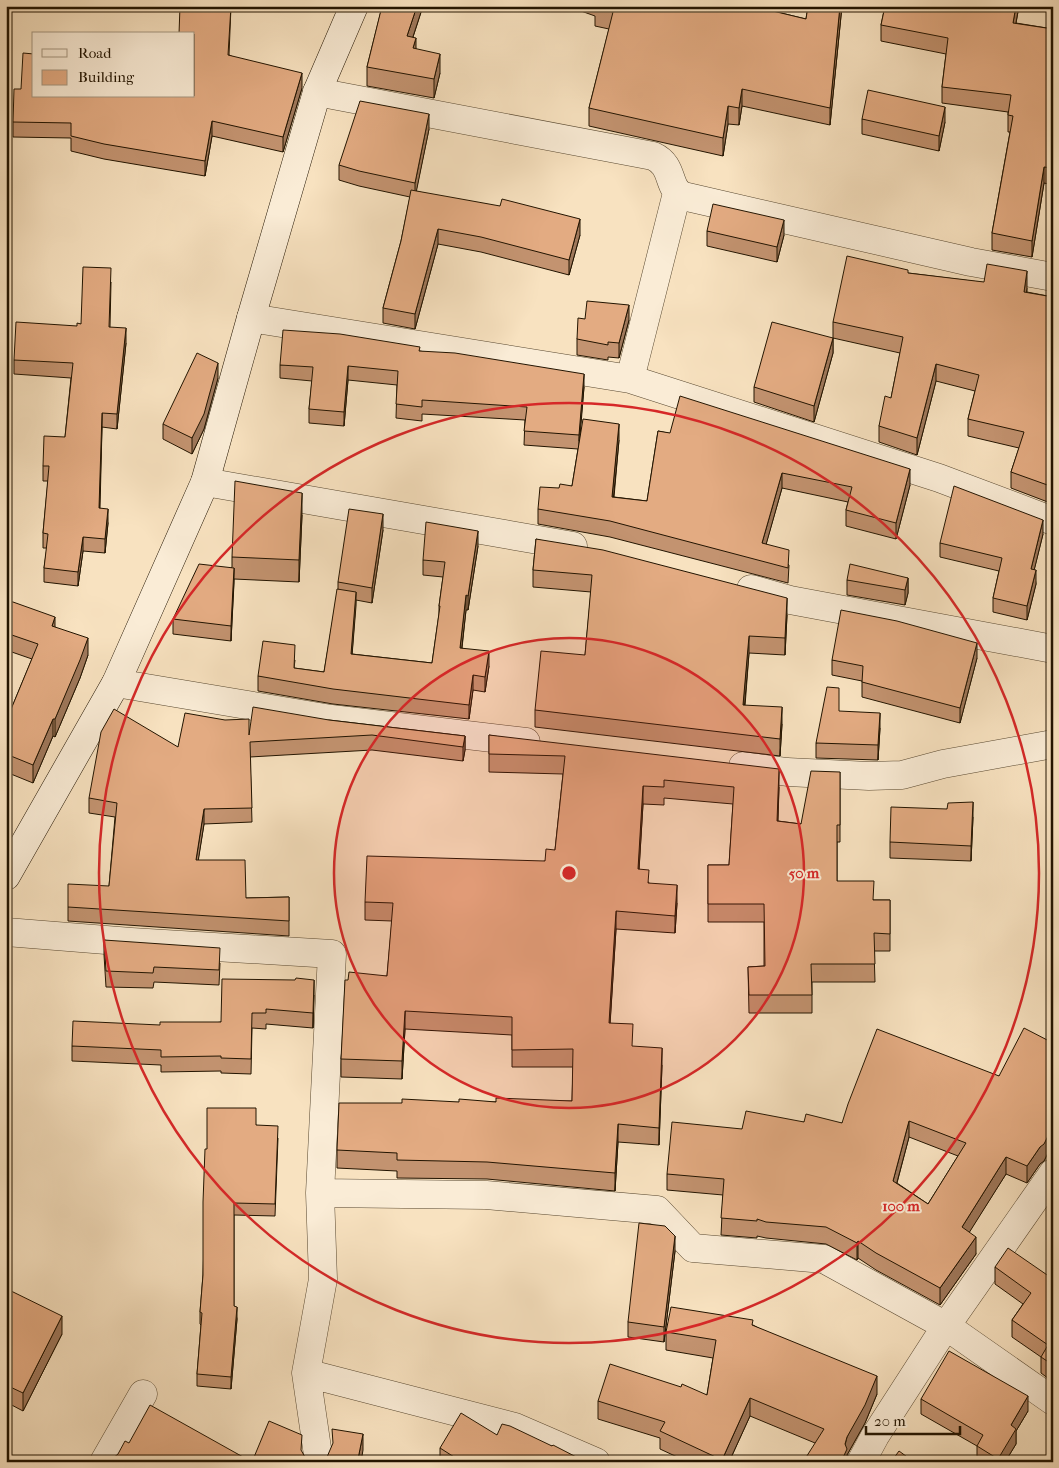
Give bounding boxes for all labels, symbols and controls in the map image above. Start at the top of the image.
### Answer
legend [32,32,195,98]
text: Road [78,44,112,62]
text: Building [78,68,135,86]
centre of rings [560,864,578,882]
text: 50 m [789,864,820,882]
text: 100 m [882,1197,920,1215]
scale bar [866,1403,960,1435]
text: 20 m [874,1412,906,1430]

